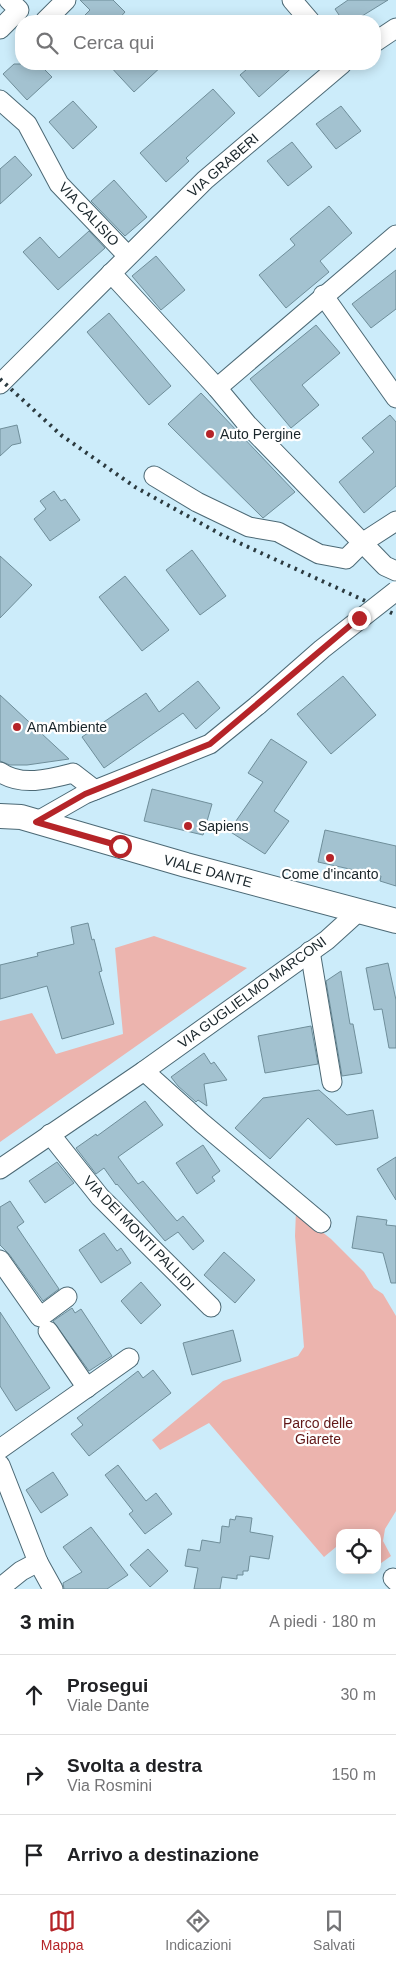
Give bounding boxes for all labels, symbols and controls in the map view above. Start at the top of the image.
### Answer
search box [15,15,381,70]
icon: search [33,29,61,57]
text: Cerca qui [73,32,154,53]
street label: VIA GRABERI [184,130,262,200]
street label: VIA CALISIO [56,179,123,249]
place label: Auto Pergine [220,426,301,442]
marker: Auto Pergine [204,428,216,440]
route end [348,607,371,630]
place label: AmAmbiente [27,719,107,735]
marker: AmAmbiente [11,721,23,733]
place label: Sapiens [198,818,249,834]
marker: Sapiens [182,820,194,832]
route start [109,835,132,858]
street label: VIALE DANTE [162,851,254,891]
marker: Come d'incanto [324,852,336,864]
place label: Come d'incanto [282,866,379,882]
street label: VIA GUGLIELMO MARCONI [175,933,329,1051]
street label: VIA DEI MONTI PALLIDI [80,1172,198,1294]
park label: Parco delle Giarete [283,1415,353,1447]
map controls [336,1529,381,1574]
button: locate [336,1529,381,1574]
text: 3 min [20,1610,75,1633]
text: A piedi · 180 m [269,1613,376,1630]
text: Prosegui [67,1675,148,1696]
icon: ahead [20,1681,48,1709]
text: 30 m [340,1686,376,1703]
text: Viale Dante [67,1697,149,1714]
text: Svolta a destra [67,1755,202,1776]
icon: right [20,1761,48,1789]
text: 150 m [332,1766,376,1783]
text: Via Rosmini [67,1777,152,1794]
icon: arrive [20,1841,48,1869]
text: Arrivo a destinazione [67,1844,259,1865]
tab: Mappa [41,1907,84,1953]
tab: Indicazioni [165,1907,231,1953]
tab: Salvati [313,1907,355,1953]

